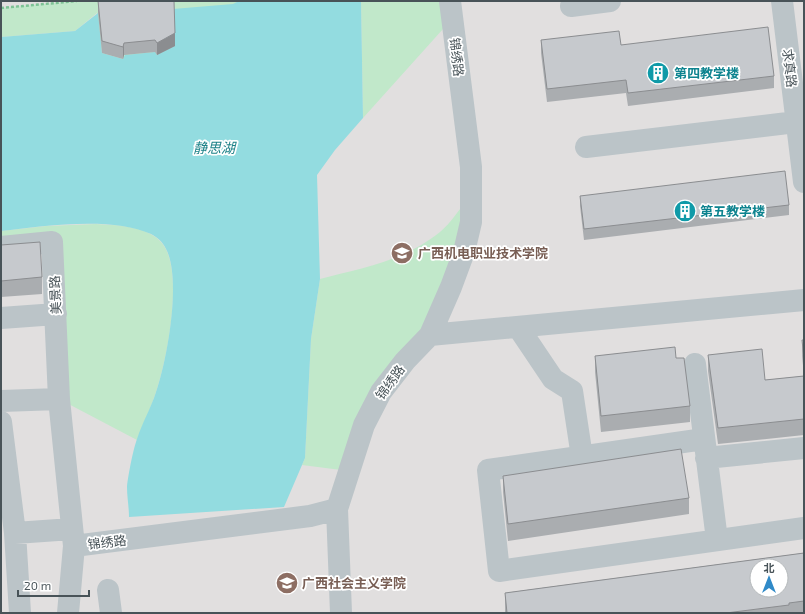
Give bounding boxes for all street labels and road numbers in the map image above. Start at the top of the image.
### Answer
street label: 锦绣路 [447,37,467,77]
street label: 求真路 [780,48,800,88]
street label: 美景路 [46,275,64,315]
street label: 锦绣路 [372,362,408,402]
street label: 锦绣路 [87,532,127,552]

